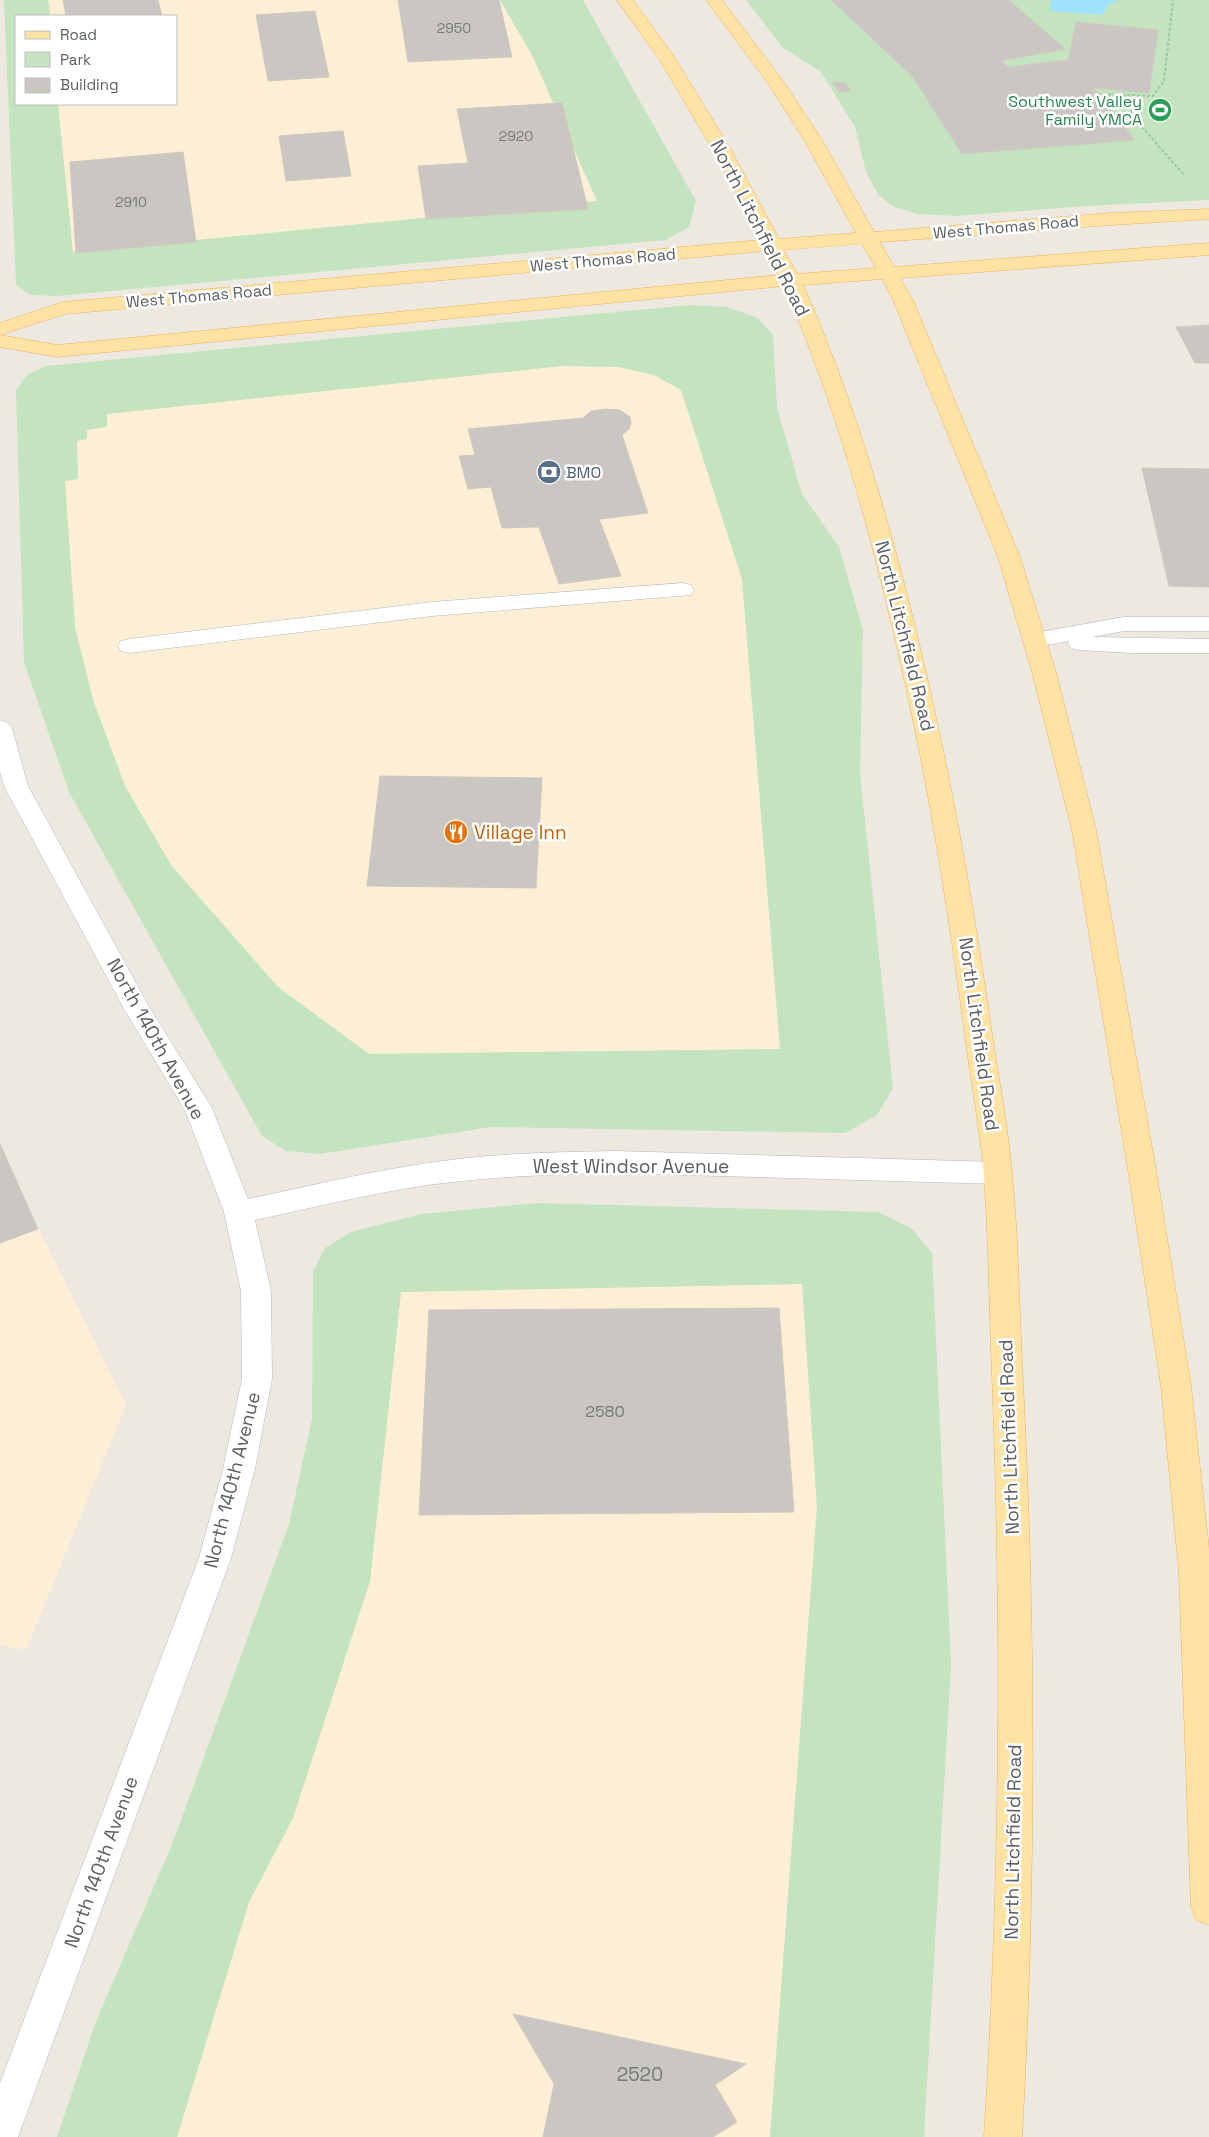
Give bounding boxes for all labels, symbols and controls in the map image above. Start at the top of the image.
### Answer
legend [15,15,178,105]
house number: 2950 [437,19,471,37]
text: Road [60,25,97,44]
text: Park [60,50,91,69]
text: Building [60,75,119,94]
place label: Southwest Valley Family YMCA [1008,91,1142,130]
sports icon: Southwest Valley Family YMCA [1147,97,1173,123]
house number: 2920 [499,127,533,145]
street label: North Litchfield Road [705,135,815,321]
house number: 2910 [115,193,147,211]
street label: West Thomas Road [932,210,1080,244]
street label: West Thomas Road [529,243,677,277]
street label: West Thomas Road [125,279,273,313]
bank icon: BMO [536,459,562,485]
place label: BMO [566,462,601,483]
street label: North Litchfield Road [869,538,941,734]
restaurant icon: Village Inn [443,819,469,845]
place label: Village Inn [474,820,567,845]
street label: North Litchfield Road [953,936,1005,1132]
street label: North 140th Avenue [101,954,211,1124]
street label: West Windsor Avenue [533,1154,729,1179]
street label: North Litchfield Road [993,1339,1025,1535]
street label: North 140th Avenue [198,1389,266,1571]
house number: 2580 [585,1401,625,1422]
street label: North Litchfield Road [999,1744,1027,1940]
street label: North 140th Avenue [58,1773,144,1951]
house number: 2520 [617,2062,663,2087]

